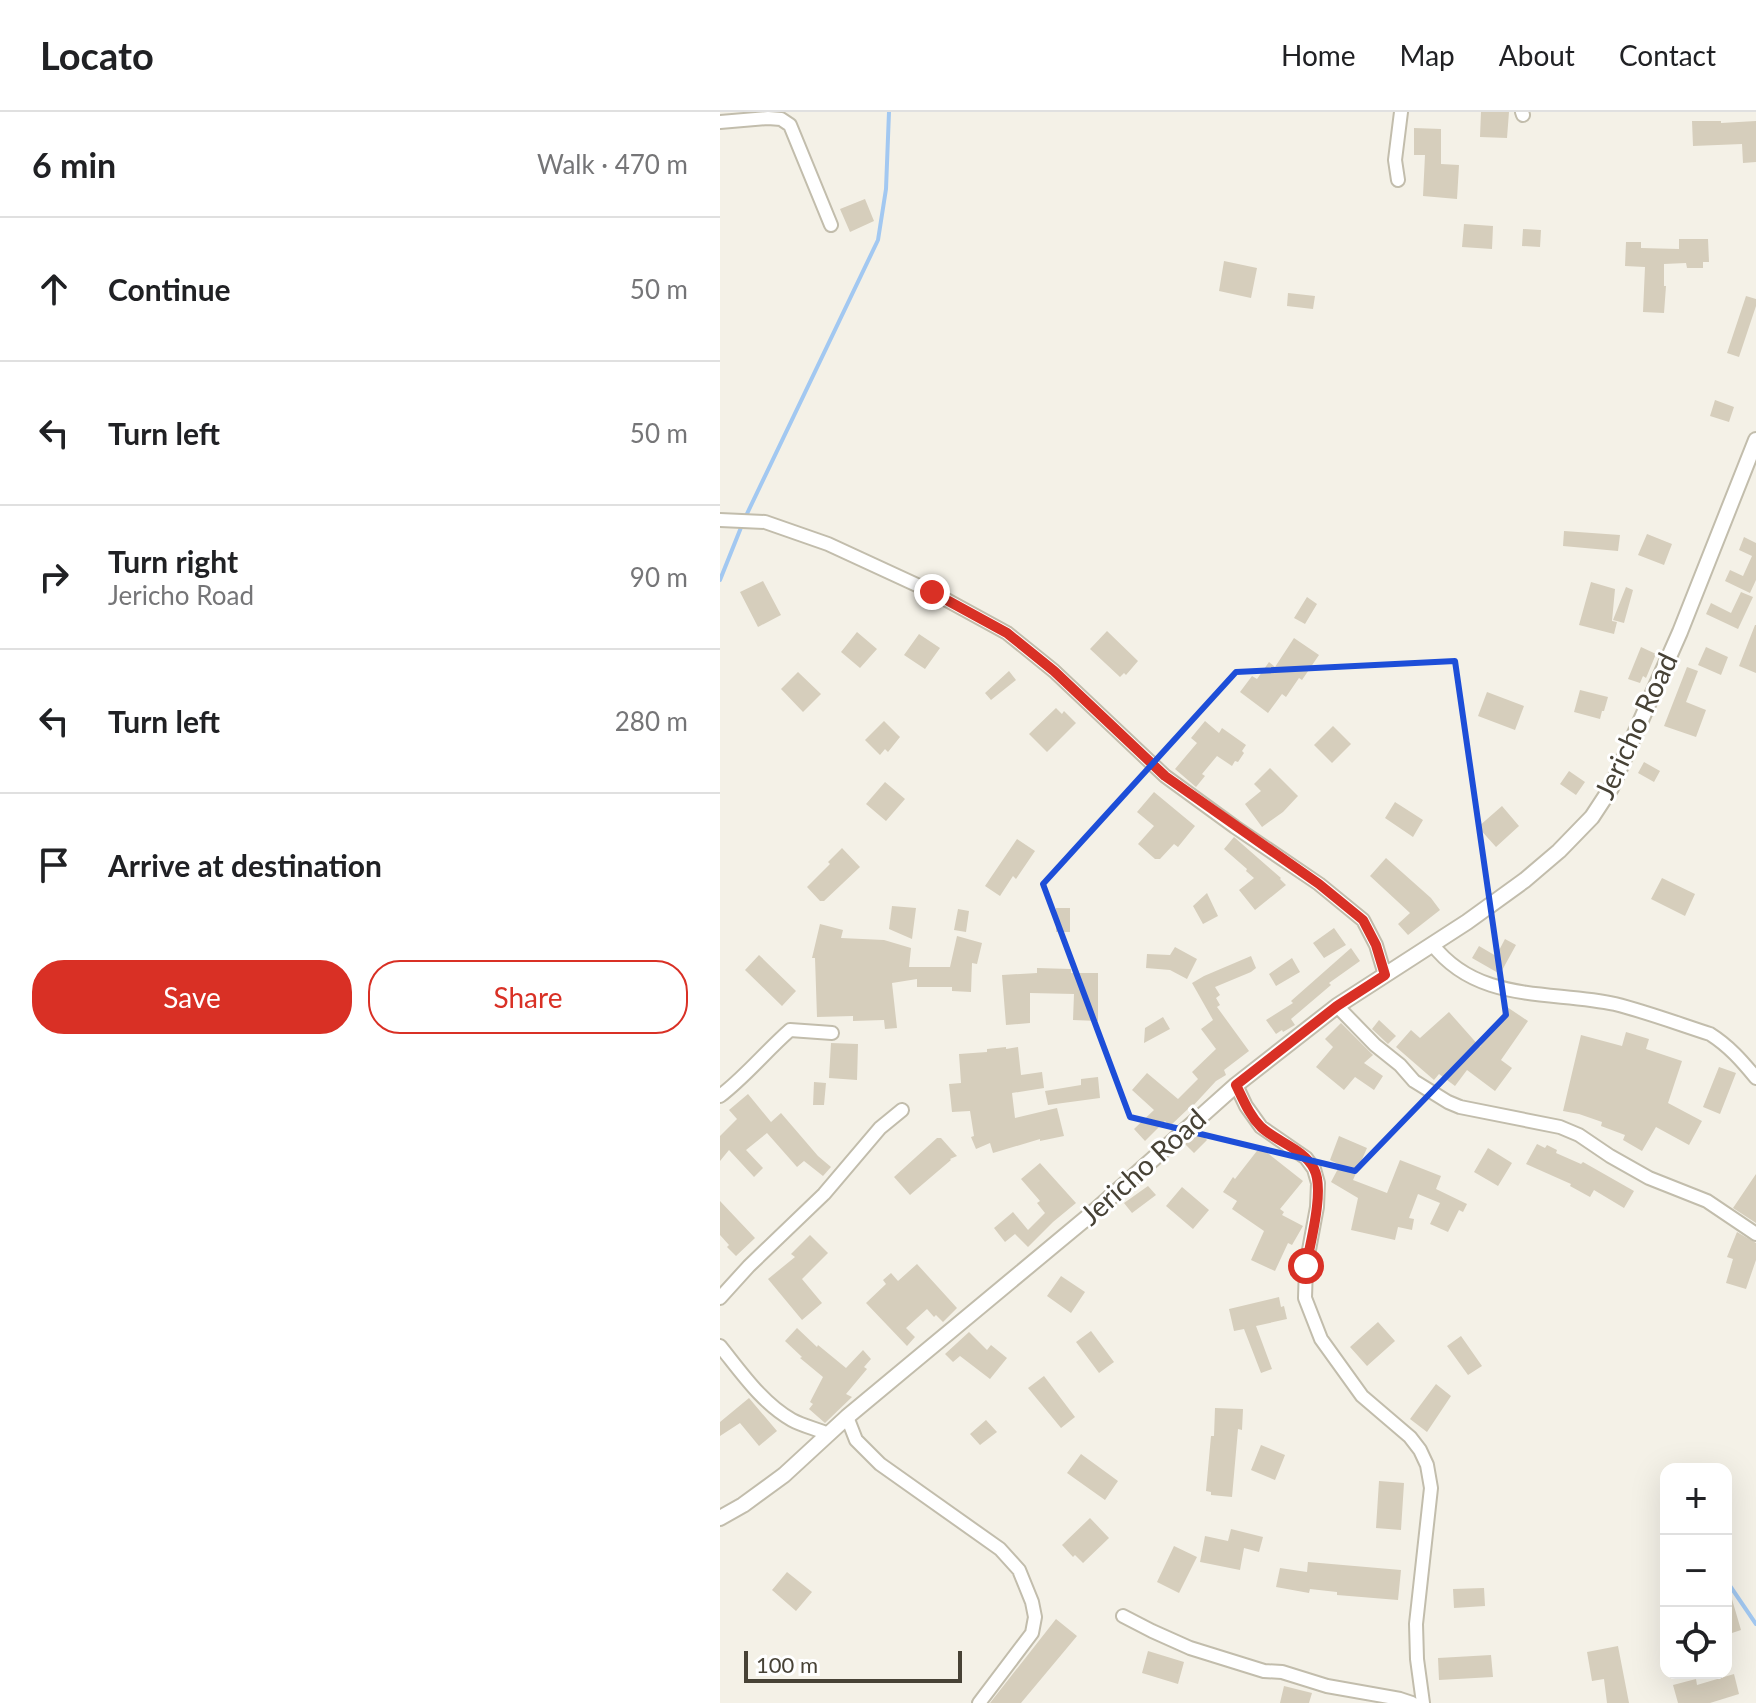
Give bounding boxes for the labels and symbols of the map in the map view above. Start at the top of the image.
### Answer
route end [914,574,950,610]
street label: Jericho Road [1586,647,1684,804]
street label: Jericho Road [1073,1101,1212,1231]
route start [1288,1248,1324,1284]
scale bar [744,1647,962,1683]

